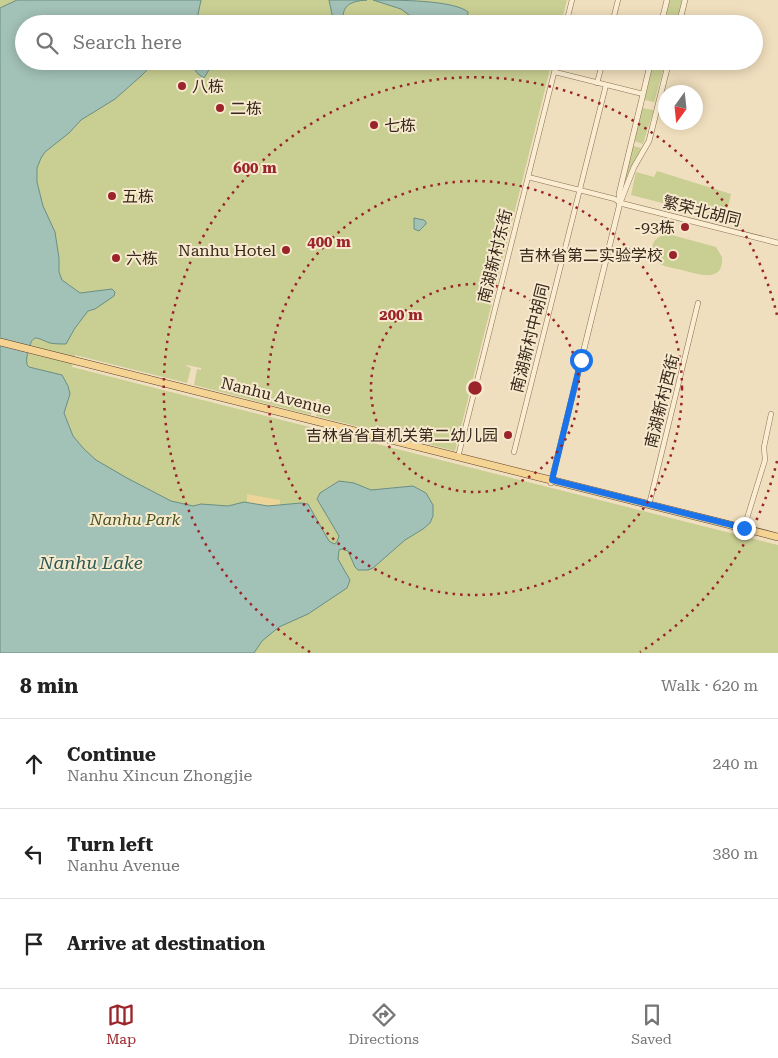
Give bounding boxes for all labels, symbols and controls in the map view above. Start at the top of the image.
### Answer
search box [15,15,763,70]
icon: search [33,29,61,57]
text: Search here [73,31,182,54]
place label: 八栋 [192,77,224,96]
marker: 八栋 [176,80,188,92]
north arrow [658,85,703,130]
place label: 二栋 [230,99,262,118]
marker: 二栋 [214,102,226,114]
place label: 七栋 [384,116,416,135]
marker: 七栋 [368,119,380,131]
text: 600 m [233,159,277,177]
place label: 五栋 [122,187,154,206]
marker: 五栋 [106,190,118,202]
street label: 繁荣北胡同 [661,192,743,230]
street label: 南湖新村东街 [474,207,516,305]
place label: -93栋 [634,218,675,237]
marker: -93栋 [679,221,691,233]
text: 400 m [307,233,351,251]
place label: Nanhu Hotel [178,241,276,260]
marker: Nanhu Hotel [280,244,292,256]
place label: 吉林省第二实验学校 [519,246,663,265]
place label: 六栋 [126,249,158,268]
marker: 吉林省第二实验学校 [667,249,679,261]
marker: 六栋 [110,252,122,264]
street label: 南湖新村中胡同 [507,281,553,395]
text: 200 m [379,306,423,324]
route start [570,349,593,372]
street label: 南湖新村西街 [641,352,683,450]
street label: Nanhu Avenue [219,373,333,419]
centre of rings [466,379,484,397]
place label: 吉林省省直机关第二幼儿园 [306,426,498,445]
marker: 吉林省省直机关第二幼儿园 [502,429,514,441]
park label: Nanhu Park [89,510,181,529]
route end [733,517,756,540]
water label: Nanhu Lake [38,552,143,573]
text: 8 min [20,674,78,698]
text: Walk · 620 m [661,676,758,695]
text: Continue [67,743,156,766]
icon: ahead [20,750,48,778]
text: 240 m [712,754,758,773]
text: Nanhu Xincun Zhongjie [67,766,252,785]
text: Turn left [67,833,153,856]
icon: left [20,840,48,868]
text: 380 m [712,844,758,863]
text: Nanhu Avenue [67,856,180,875]
icon: arrive [20,930,48,958]
text: Arrive at destination [67,932,265,955]
tab: Map [106,1001,136,1047]
tab: Directions [348,1001,419,1047]
tab: Saved [631,1001,672,1047]

